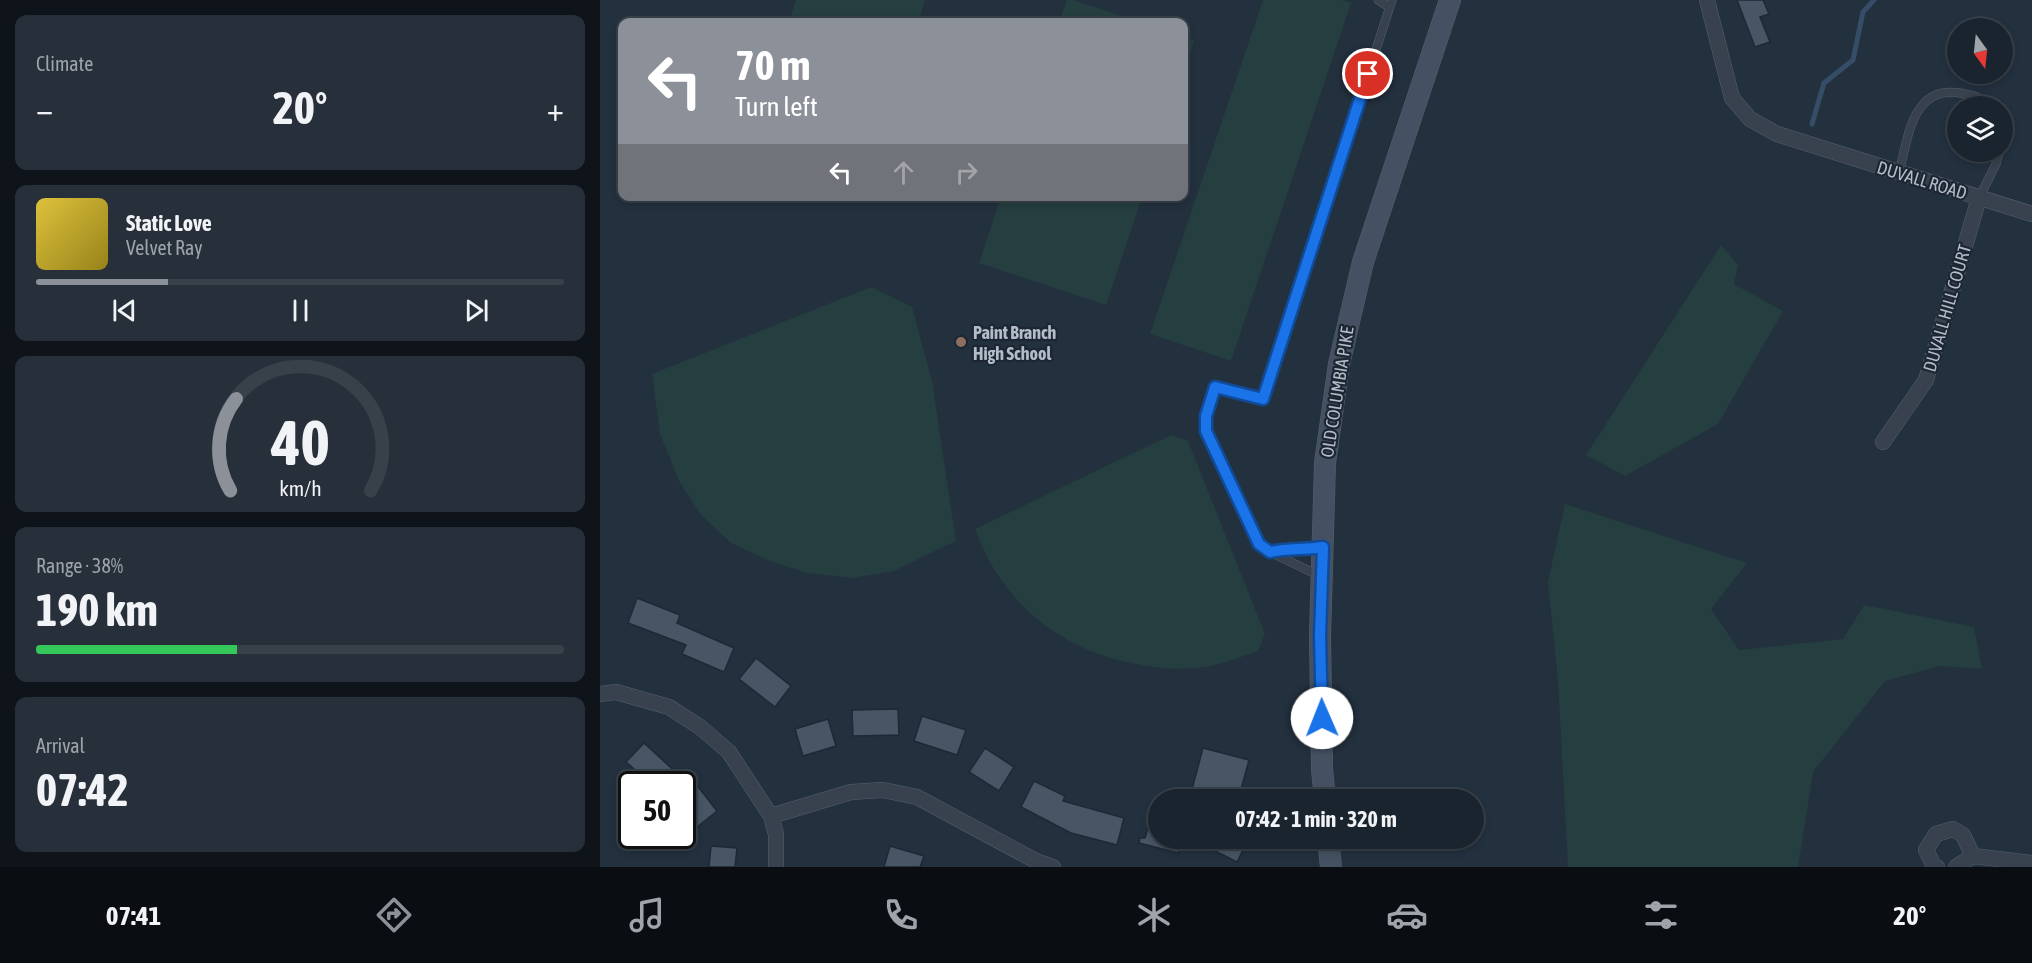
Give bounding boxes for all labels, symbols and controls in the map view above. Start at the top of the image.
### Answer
north arrow [1947,18,2013,84]
map controls [1947,18,2013,162]
text: 70 m [735,41,810,89]
icon: left [636,42,714,120]
pin [1342,48,1393,99]
text: Climate [36,52,93,75]
icon: arrive [1351,57,1384,90]
text: 20° [273,82,327,134]
text: − [36,90,53,128]
text: + [547,90,564,128]
text: Turn left [735,91,818,122]
button: layers [1947,96,2013,162]
icon: left [824,156,857,189]
icon: ahead [887,156,920,189]
icon: right [950,156,983,189]
street label: DUVALL ROAD [1875,156,1969,204]
text: Static Love [126,210,212,236]
text: Velvet Ray [126,236,203,259]
street label: DUVALL HILL COURT [1919,242,1975,374]
icon: previous [108,294,141,327]
icon: pause [284,294,317,327]
icon: next [460,294,493,327]
place label: Paint Branch High School [973,322,1057,364]
street label: OLD COLUMBIA PIKE [1316,325,1358,459]
marker: Paint Branch High School [954,335,968,349]
text: 40 [270,407,329,478]
text: km/h [279,476,321,501]
text: Range · 38% [36,554,123,577]
text: 190 km [36,584,158,636]
position arrow [1290,686,1354,750]
text: Arrival [36,734,85,757]
text: 07:42 [36,764,129,816]
speed limit sign: 50 [618,771,696,849]
text: 07:42 · 1 min · 320 m [1235,806,1397,832]
icon: directions [373,894,415,936]
icon: music [626,894,668,936]
icon: phone [880,894,922,936]
icon: climate [1133,894,1175,936]
icon: car [1386,894,1428,936]
icon: filters [1640,894,1682,936]
text: 07:41 [106,900,161,931]
text: 20° [1893,900,1926,931]

